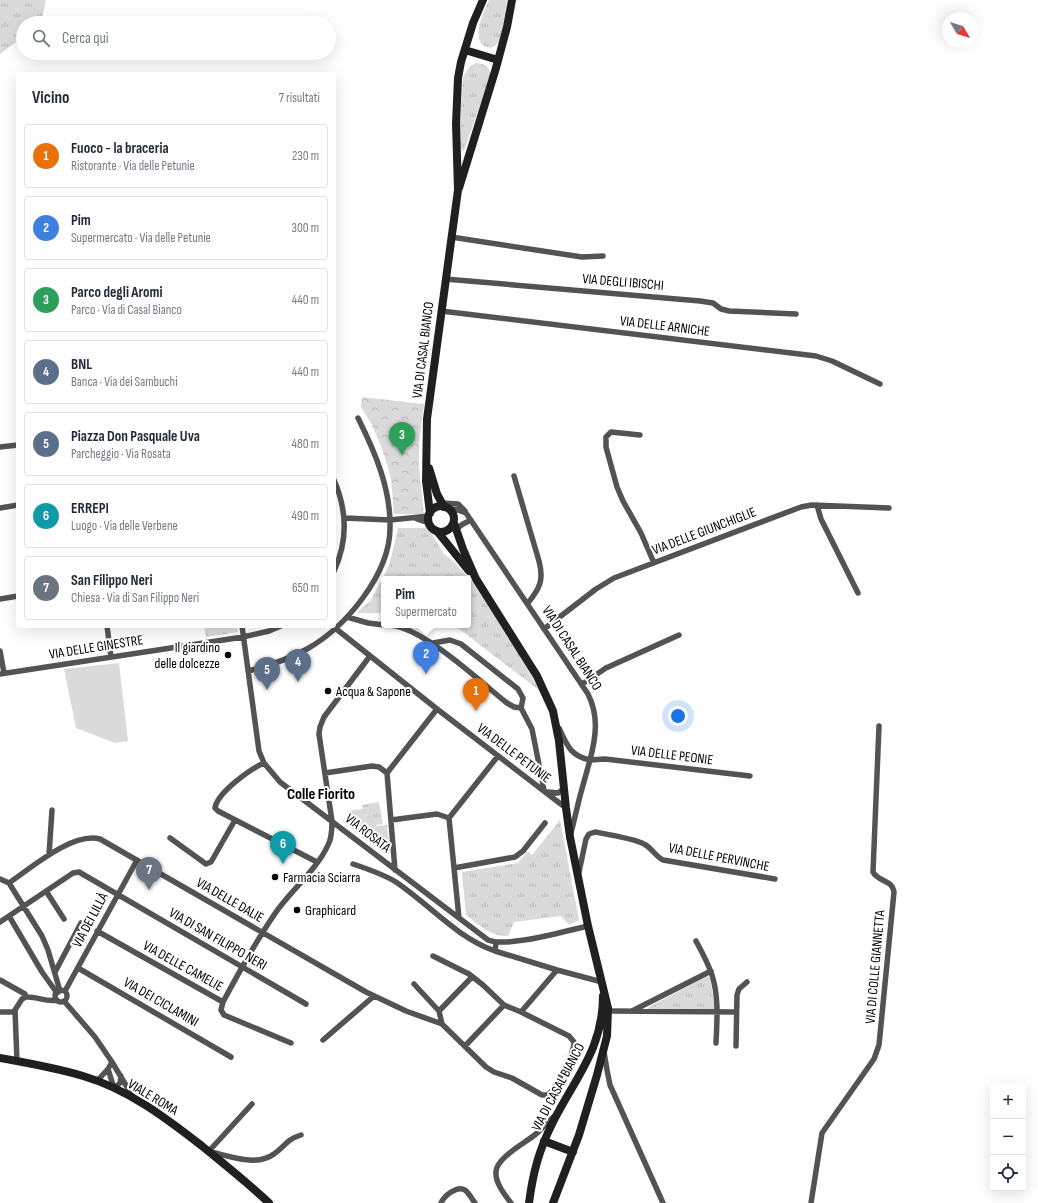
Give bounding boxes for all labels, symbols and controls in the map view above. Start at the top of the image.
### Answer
north arrow [942,12,978,48]
search box [16,16,336,60]
icon: search [30,27,52,49]
text: Cerca qui [62,29,109,48]
text: Vicino [32,88,69,108]
text: 7 risultati [279,90,320,106]
text: Fuoco - la braceria [71,139,169,158]
text: 1 [43,148,49,164]
text: 230 m [292,148,319,164]
text: Ristorante · Via delle Petunie [71,158,195,174]
text: Pim [71,211,91,230]
text: 2 [43,220,49,236]
text: 300 m [292,220,319,236]
text: Supermercato · Via delle Petunie [71,230,211,246]
street label: VIA DEGLI IBISCHI [582,270,664,294]
text: Parco degli Aromi [71,283,163,302]
text: 3 [43,292,49,308]
text: 440 m [292,292,319,308]
street label: VIA DI CASAL BIANCO [409,301,437,399]
text: Parco · Via di Casal Bianco [71,302,182,318]
street label: VIA DELLE ARNICHE [619,312,711,340]
text: BNL [71,355,92,374]
text: 4 [43,364,49,380]
text: 440 m [292,364,319,380]
text: Banca · Via dei Sambuchi [71,374,178,390]
pin: 3 [389,422,415,455]
text: Piazza Don Pasquale Uva [71,427,200,446]
text: 5 [43,436,49,452]
text: 480 m [292,436,319,452]
text: Parcheggio · Via Rosata [71,446,171,462]
text: ERREPI [71,499,109,518]
street label: VIA DELLE GIUNCHIGLIE [650,503,759,559]
text: 6 [43,508,49,524]
text: 490 m [292,508,319,524]
text: Luogo · Via delle Verbene [71,518,178,534]
text: San Filippo Neri [71,571,153,590]
popup [381,576,471,628]
text: 7 [43,580,49,596]
text: 650 m [292,580,319,596]
text: Pim [395,585,415,604]
text: Chiesa · Via di San Filippo Neri [71,590,199,606]
street label: VIA DI CASAL BIANCO [538,603,606,693]
text: Supermercato [395,604,457,620]
street label: VIA DELLE GINESTRE [48,631,144,663]
place label: Il giardino delle dolcezze [155,639,220,672]
pin: 2 [413,641,439,674]
pin: 4 [285,649,311,682]
marker: Il giardino delle dolcezze [223,650,233,660]
pin: 5 [254,657,280,690]
pin: 1 [463,678,489,711]
place label: Acqua & Sapone [335,683,411,700]
marker: Acqua & Sapone [323,686,333,696]
your location [668,706,688,726]
street label: VIA DELLE PETUNIE [474,720,555,787]
street label: VIA DELLE PEONIE [630,742,714,768]
district label: Colle Fiorito [287,785,355,804]
street label: VIA ROSATA [342,810,395,857]
pin: 6 [270,831,296,864]
street label: VIA DELLE PERVINCHE [667,839,771,875]
pin: 7 [136,857,162,890]
place label: Farmacia Sciarra [283,869,360,886]
marker: Farmacia Sciarra [270,872,280,882]
street label: VIA DELLE DALIE [193,874,267,926]
street label: VIA DEI LILLÀ [69,889,112,950]
place label: Graphicard [305,902,356,919]
street label: VIA DI SAN FILIPPO NERI [166,904,270,974]
marker: Graphicard [292,905,302,915]
street label: VIA DI COLLE GIANNETTA [862,908,889,1025]
street label: VIA DELLE CAMELIE [140,937,226,995]
street label: VIA DEI CICLAMINI [120,974,202,1030]
street label: VIA DI CASAL BIANCO [528,1040,588,1134]
street label: VIALE ROMA [125,1075,182,1119]
map controls [990,1083,1026,1191]
button: + [990,1083,1026,1119]
button: − [990,1119,1026,1155]
button: locate [990,1155,1026,1191]

